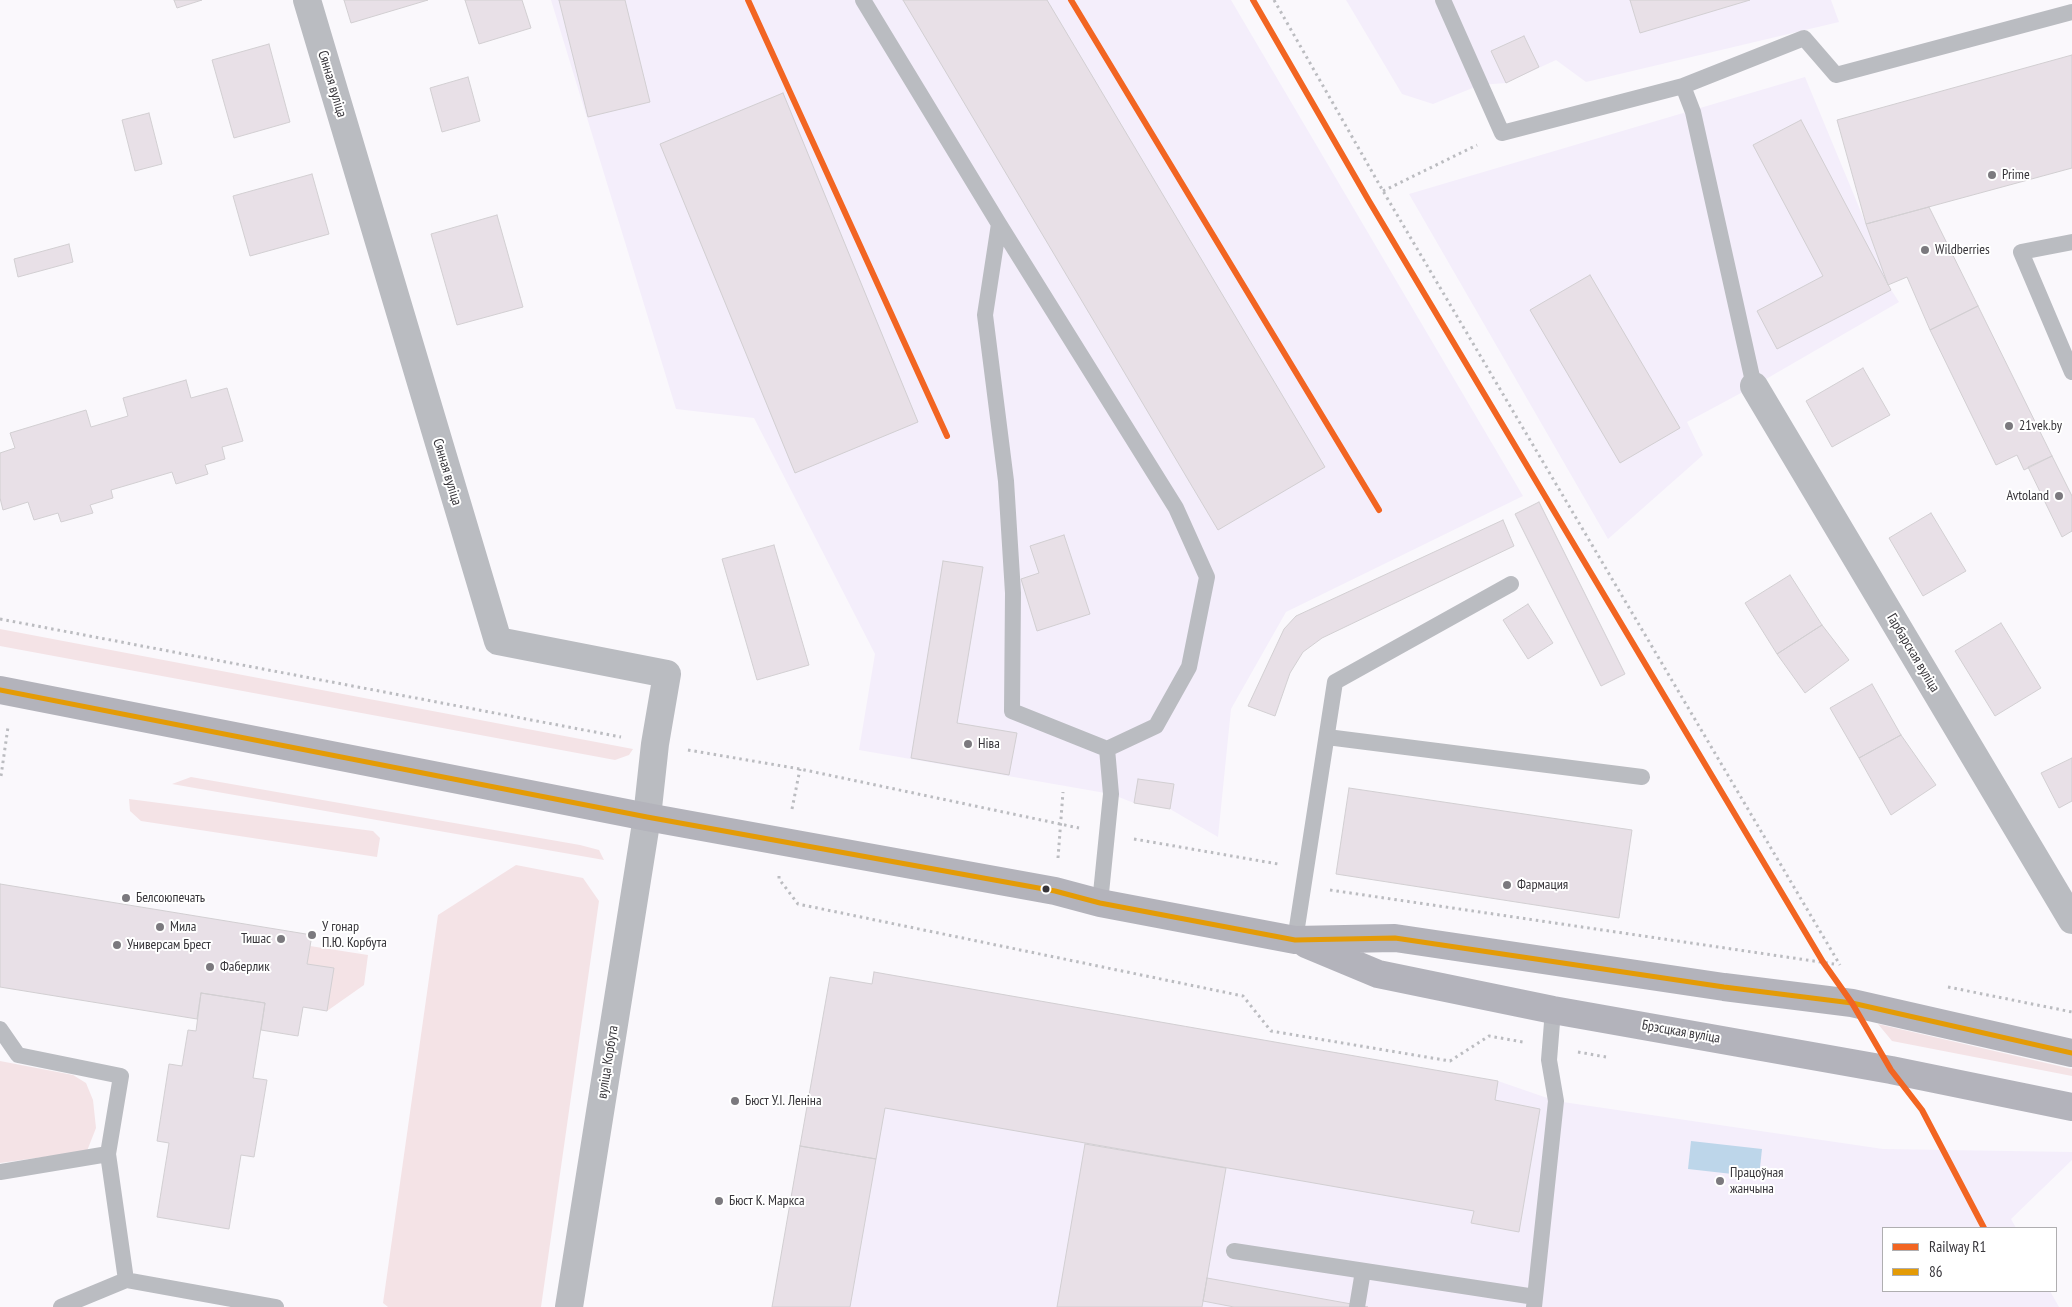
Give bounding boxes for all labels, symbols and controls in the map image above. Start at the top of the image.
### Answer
street label: Сянная вуліца [314,49,350,119]
place label: Prime [2002,167,2030,183]
marker: Prime [1986,169,1998,181]
place label: Wildberries [1935,242,1990,258]
marker: Wildberries [1919,244,1931,256]
place label: 21vek.by [2019,418,2062,434]
marker: 21vek.by [2003,420,2015,432]
street label: Сянная вуліца [429,437,465,507]
place label: Avtoland [2007,488,2049,504]
marker: Avtoland [2053,490,2065,502]
street label: Гарбарская вуліца [1883,611,1943,695]
place label: Ніва [978,736,1000,752]
marker: Ніва [962,738,974,750]
place label: Фармация [1517,877,1568,893]
marker: Фармация [1501,879,1513,891]
unlabelled marker [1041,884,1051,894]
place label: Белсоюпечать [136,890,205,906]
marker: Белсоюпечать [120,892,132,904]
place label: Мила [170,919,196,935]
place label: У гонар П.Ю. Корбута [322,919,387,952]
marker: Мила [154,921,166,933]
marker: У гонар П.Ю. Корбута [306,929,318,941]
place label: Тишас [241,931,271,947]
marker: Тишас [275,933,287,945]
place label: Универсам Брест [127,937,211,953]
marker: Универсам Брест [111,939,123,951]
place label: Фаберлик [220,959,270,975]
marker: Фаберлик [204,961,216,973]
street label: Брэсцкая вуліца [1640,1017,1722,1047]
street label: вуліца Корбута [594,1024,622,1100]
place label: Бюст У.І. Леніна [745,1093,821,1109]
marker: Бюст У.І. Леніна [729,1095,741,1107]
place label: Працоўная жанчына [1730,1165,1784,1198]
marker: Працоўная жанчына [1714,1175,1726,1187]
place label: Бюст К. Маркса [729,1193,805,1209]
marker: Бюст К. Маркса [713,1195,725,1207]
legend [1882,1227,2057,1292]
text: Railway R1 [1929,1237,1986,1256]
text: 86 [1929,1262,1943,1281]

